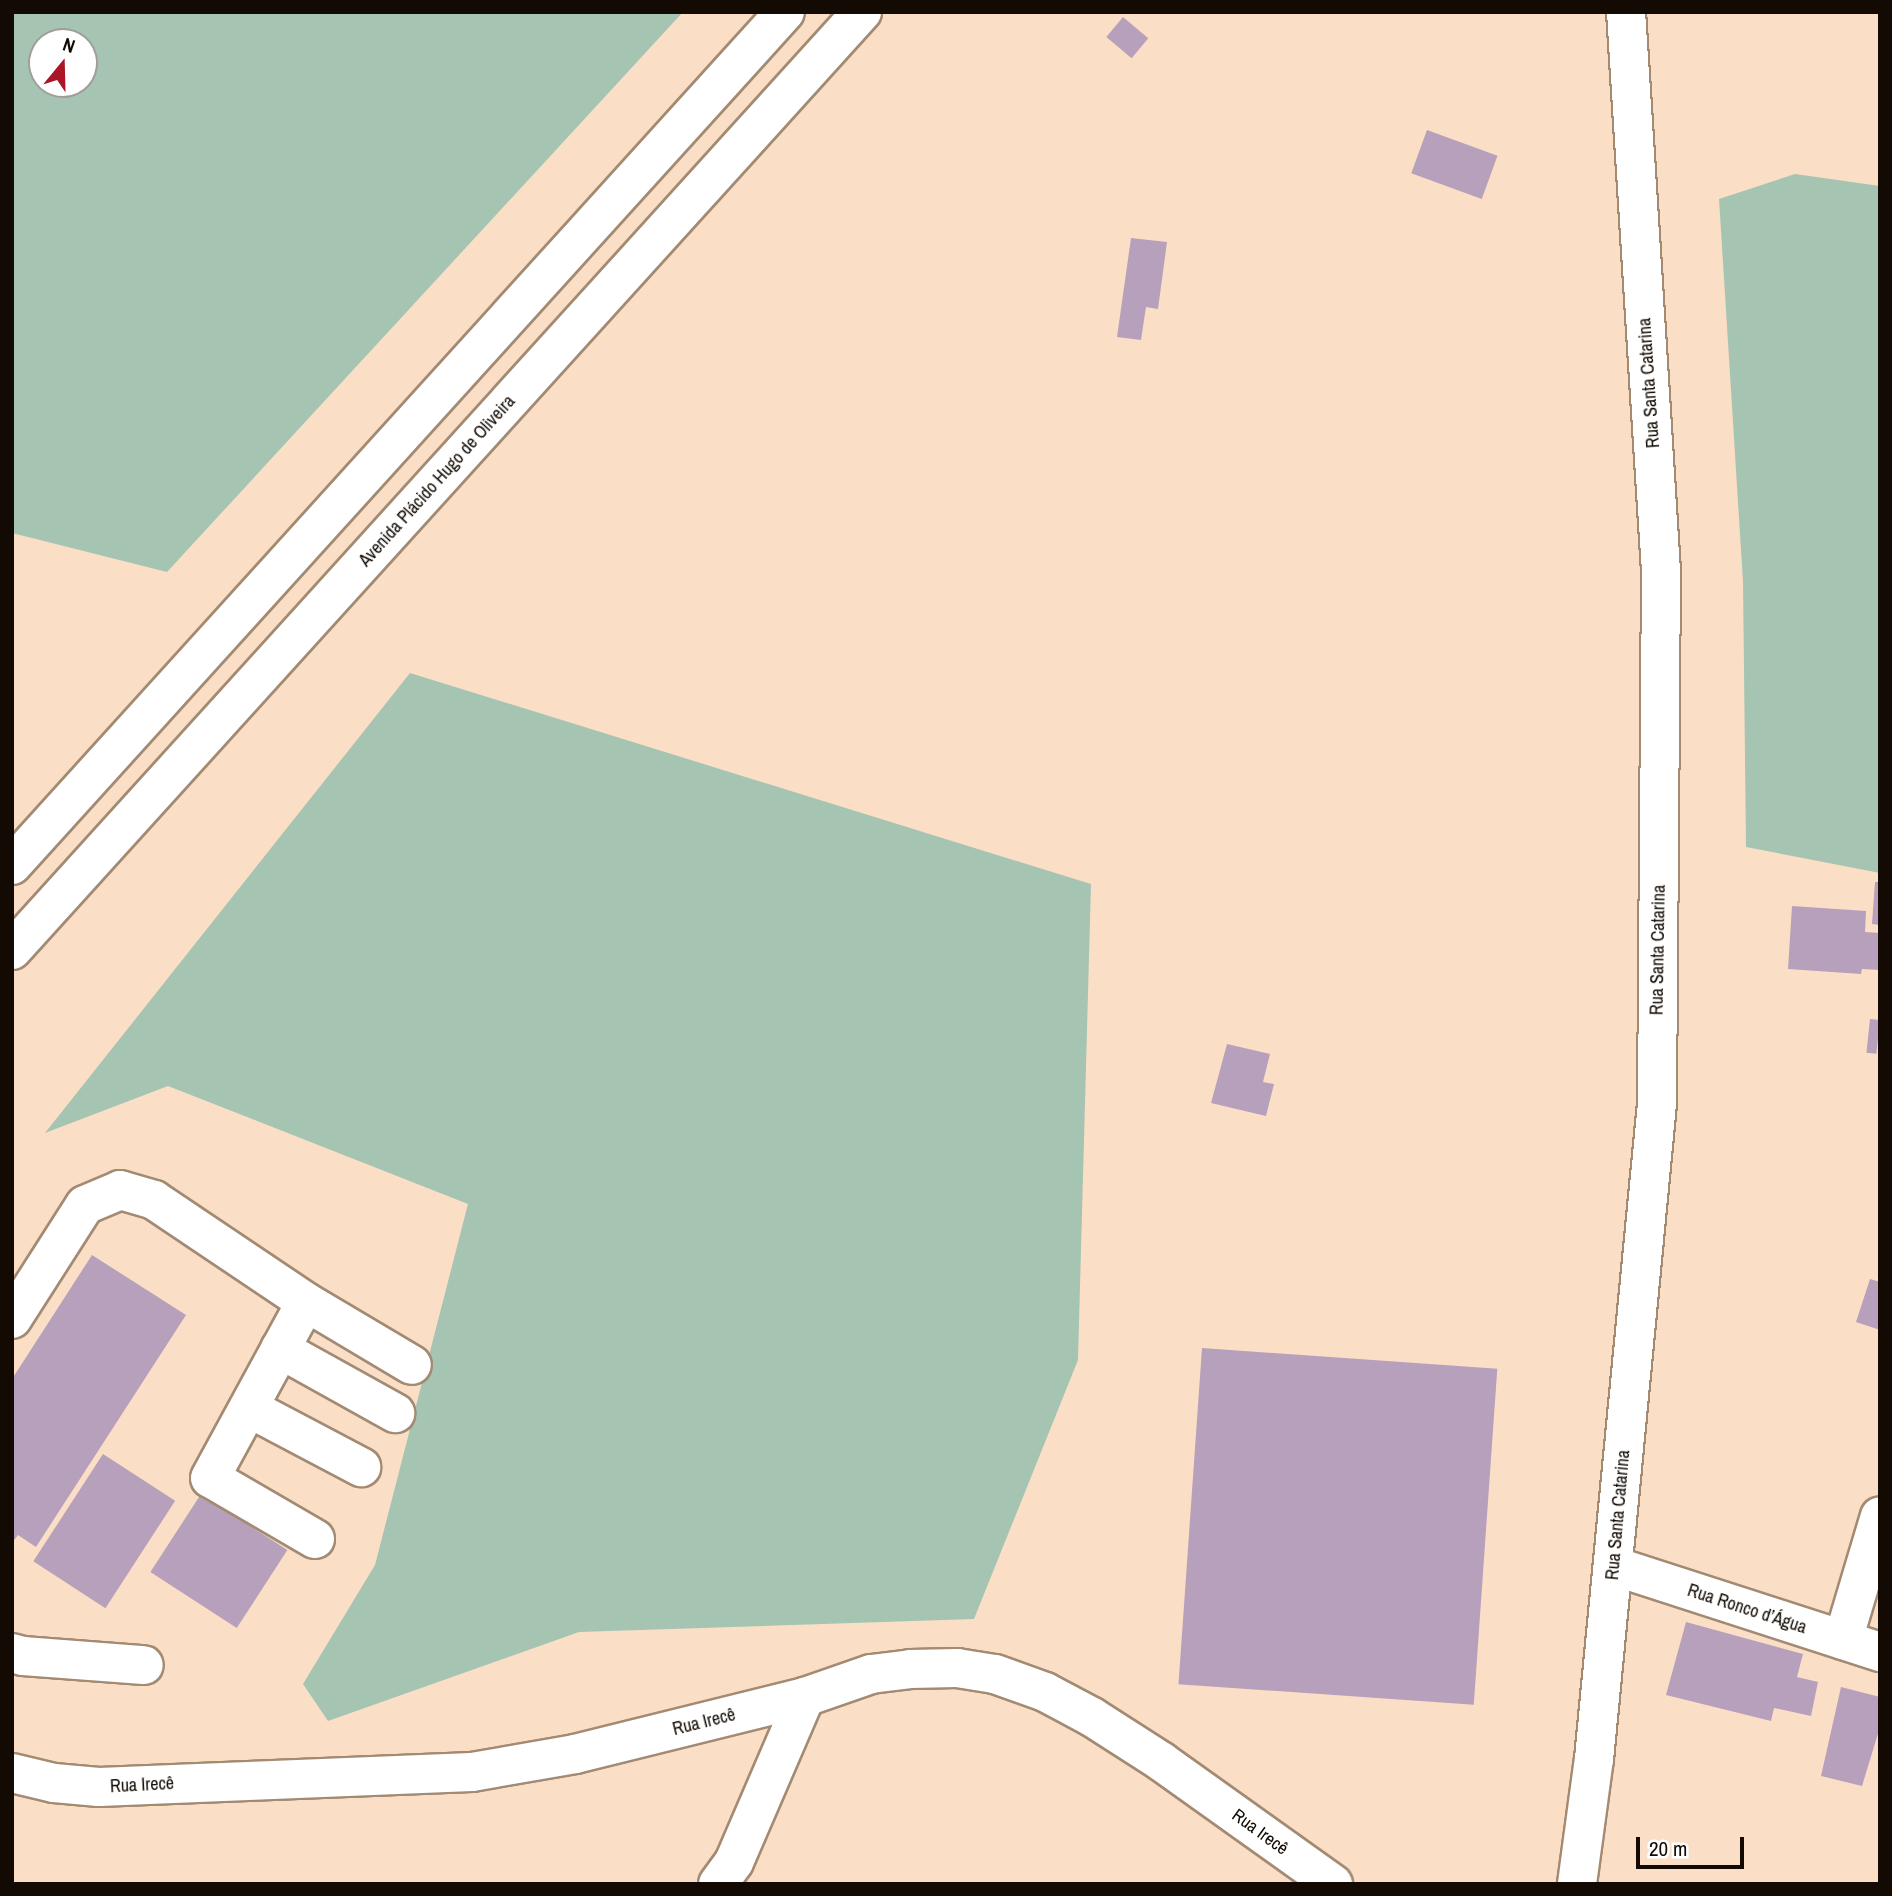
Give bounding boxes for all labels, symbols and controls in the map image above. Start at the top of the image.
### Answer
north arrow [28,28,98,98]
text: N [60,31,79,59]
street label: Rua Santa Catarina [1634,317,1664,449]
street label: Avenida Plácido Hugo de Oliveira [354,391,520,571]
street label: Rua Santa Catarina [1646,885,1670,1015]
street label: Rua Santa Catarina [1602,1449,1634,1581]
street label: Rua Ronco d’Água [1685,1580,1809,1638]
street label: Rua Irecê [670,1704,738,1740]
street label: Rua Irecê [109,1773,175,1797]
street label: Rua Irecê [1228,1804,1292,1860]
scale bar [1640,1822,1748,1866]
text: 20 m [1649,1834,1687,1863]

